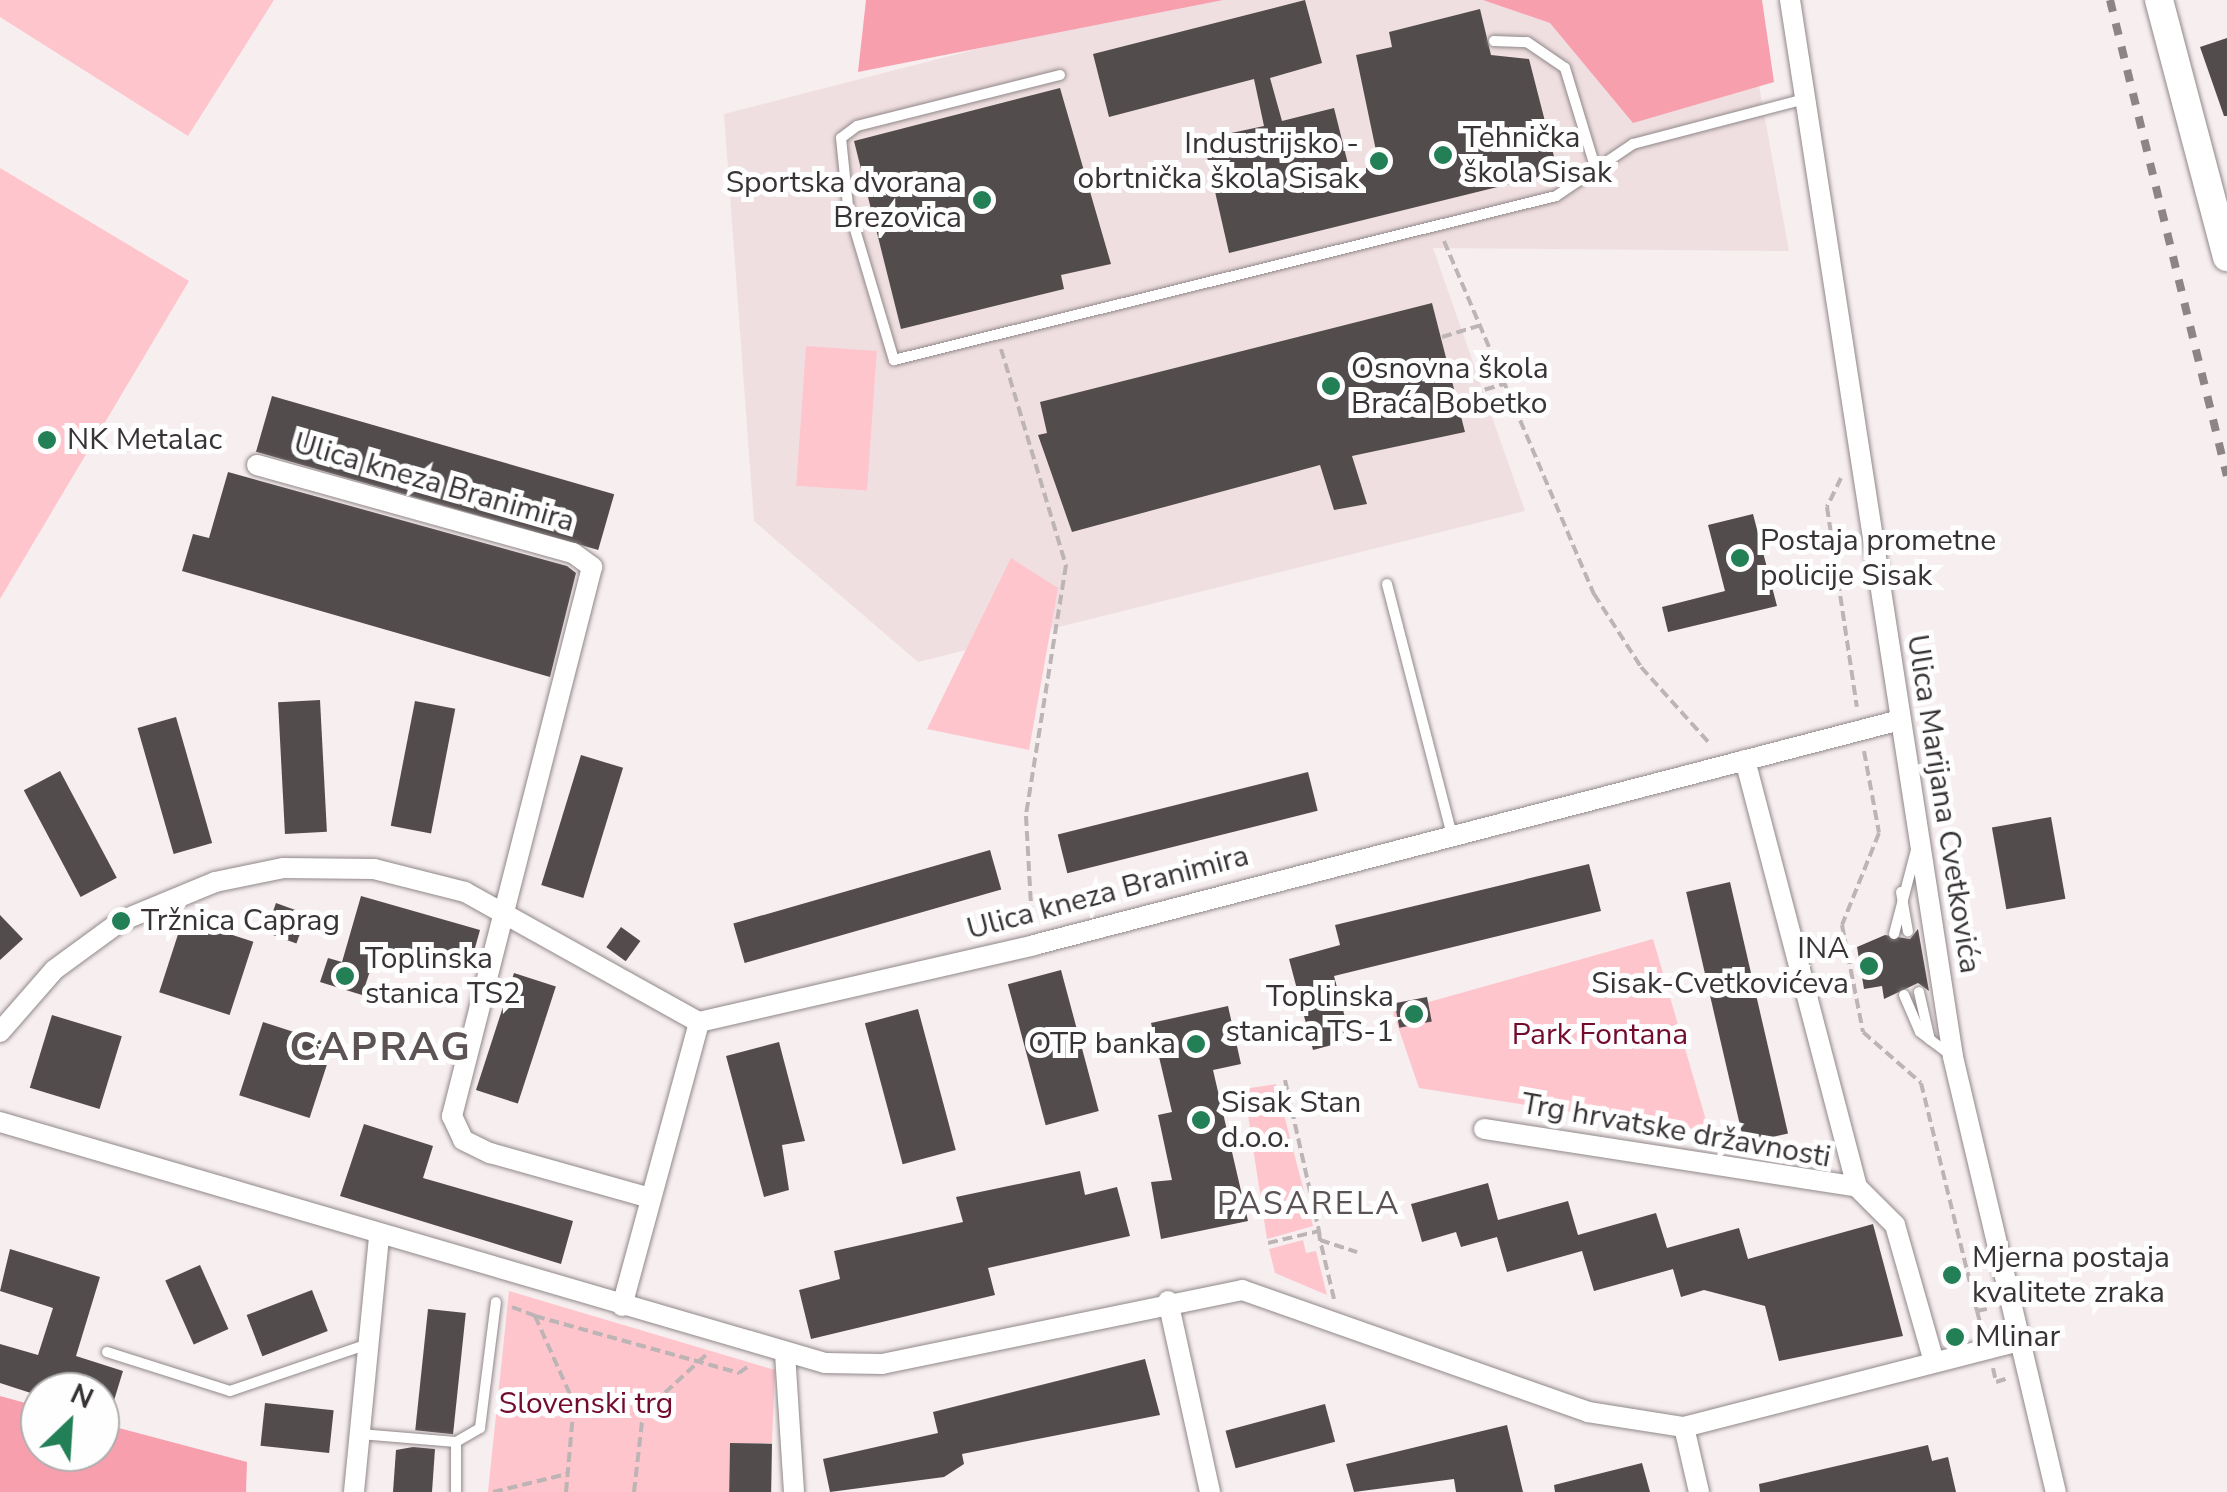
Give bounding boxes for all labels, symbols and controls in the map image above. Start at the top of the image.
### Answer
place label: Tehnička škola Sisak [1463,120,1612,190]
place label: Industrijsko - obrtnička škola Sisak [1077,126,1359,196]
marker: Tehnička škola Sisak [1432,144,1454,166]
marker: Industrijsko - obrtnička škola Sisak [1368,150,1390,172]
place label: Sportska dvorana Brezovica [726,165,962,236]
marker: Sportska dvorana Brezovica [971,189,993,211]
place label: Osnovna škola Braća Bobetko [1351,351,1549,422]
marker: Osnovna škola Braća Bobetko [1320,375,1342,397]
place label: NK Metalac [67,422,222,458]
street label: Ulica kneza Branimira [290,426,578,540]
marker: NK Metalac [36,429,58,451]
place label: Postaja prometne policije Sisak [1760,523,1996,594]
marker: Postaja prometne policije Sisak [1729,547,1751,569]
street label: Ulica Marijana Cvetkovića [1898,632,1988,976]
street label: Ulica kneza Branimira [963,838,1253,948]
place label: Tržnica Caprag [141,903,340,939]
marker: Tržnica Caprag [110,910,132,932]
place label: INA Sisak-Cvetkovićeva [1591,931,1849,1002]
place label: Toplinska stanica TS2 [365,941,521,1012]
marker: INA Sisak-Cvetkovićeva [1858,955,1880,977]
marker: Toplinska stanica TS2 [334,965,356,987]
place label: Toplinska stanica TS-1 [1225,979,1394,1050]
marker: Toplinska stanica TS-1 [1403,1003,1425,1025]
park label: Park Fontana [1512,1017,1688,1053]
district label: CAPRAG [290,1023,472,1071]
place label: OTP banka [1028,1026,1176,1062]
marker: OTP banka [1185,1033,1207,1055]
place label: Sisak Stan d.o.o. [1221,1085,1361,1156]
street label: Trg hrvatske državnosti [1519,1086,1833,1176]
marker: Sisak Stan d.o.o. [1190,1109,1212,1131]
district label: PASARELA [1217,1185,1401,1223]
place label: Mjerna postaja kvalitete zraka [1972,1240,2170,1310]
marker: Mjerna postaja kvalitete zraka [1941,1264,1963,1286]
place label: Mlinar [1975,1319,2060,1355]
marker: Mlinar [1944,1326,1966,1348]
north arrow [20,1372,120,1472]
text: N [64,1375,99,1418]
park label: Slovenski trg [499,1386,673,1422]

